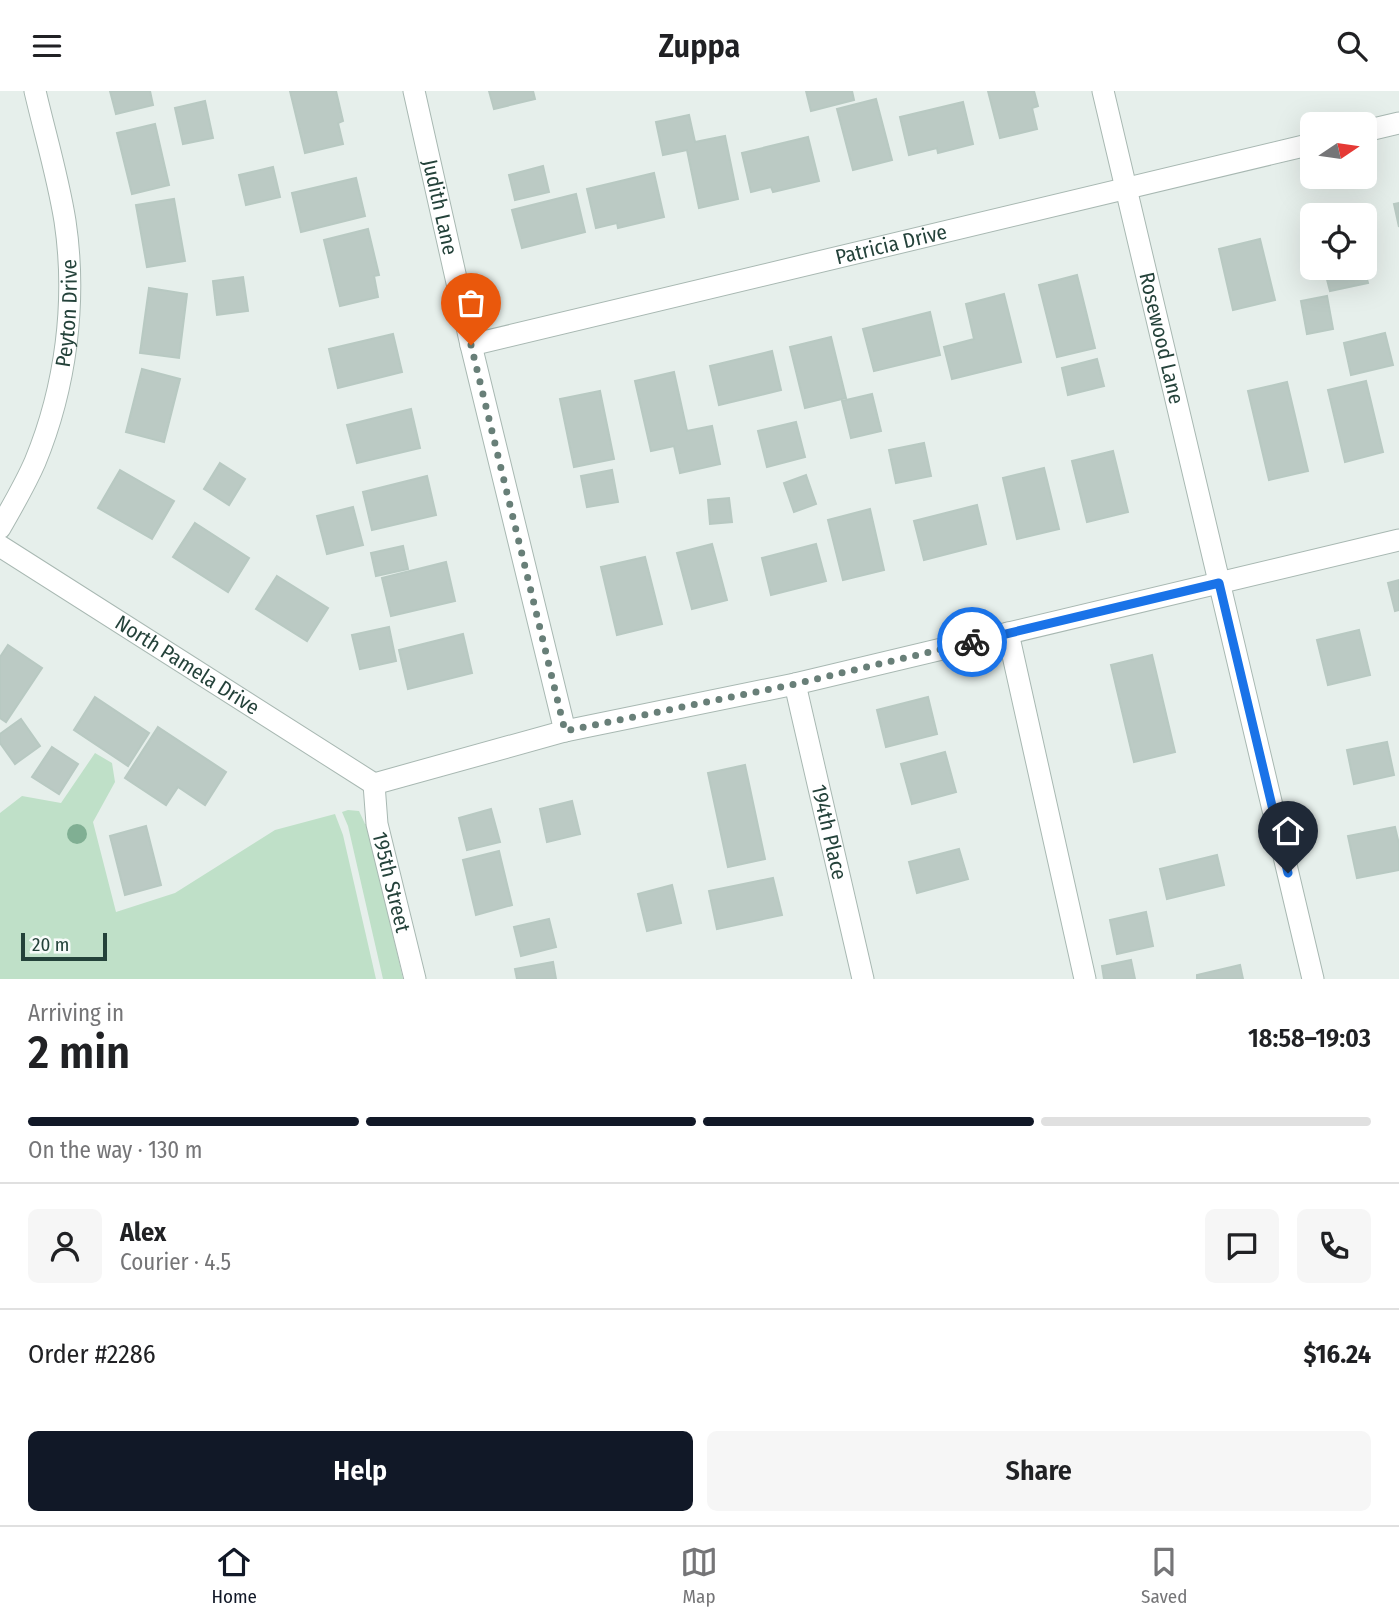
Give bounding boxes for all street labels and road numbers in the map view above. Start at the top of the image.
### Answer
street label: Judith Lane [417,157,463,257]
street label: Patricia Drive [833,219,949,270]
street label: Peyton Drive [50,259,83,369]
street label: Rosewood Lane [1133,270,1190,407]
street label: North Pamela Drive [110,610,264,721]
street label: 194th Place [806,782,853,882]
street label: 195th Street [366,829,416,935]

